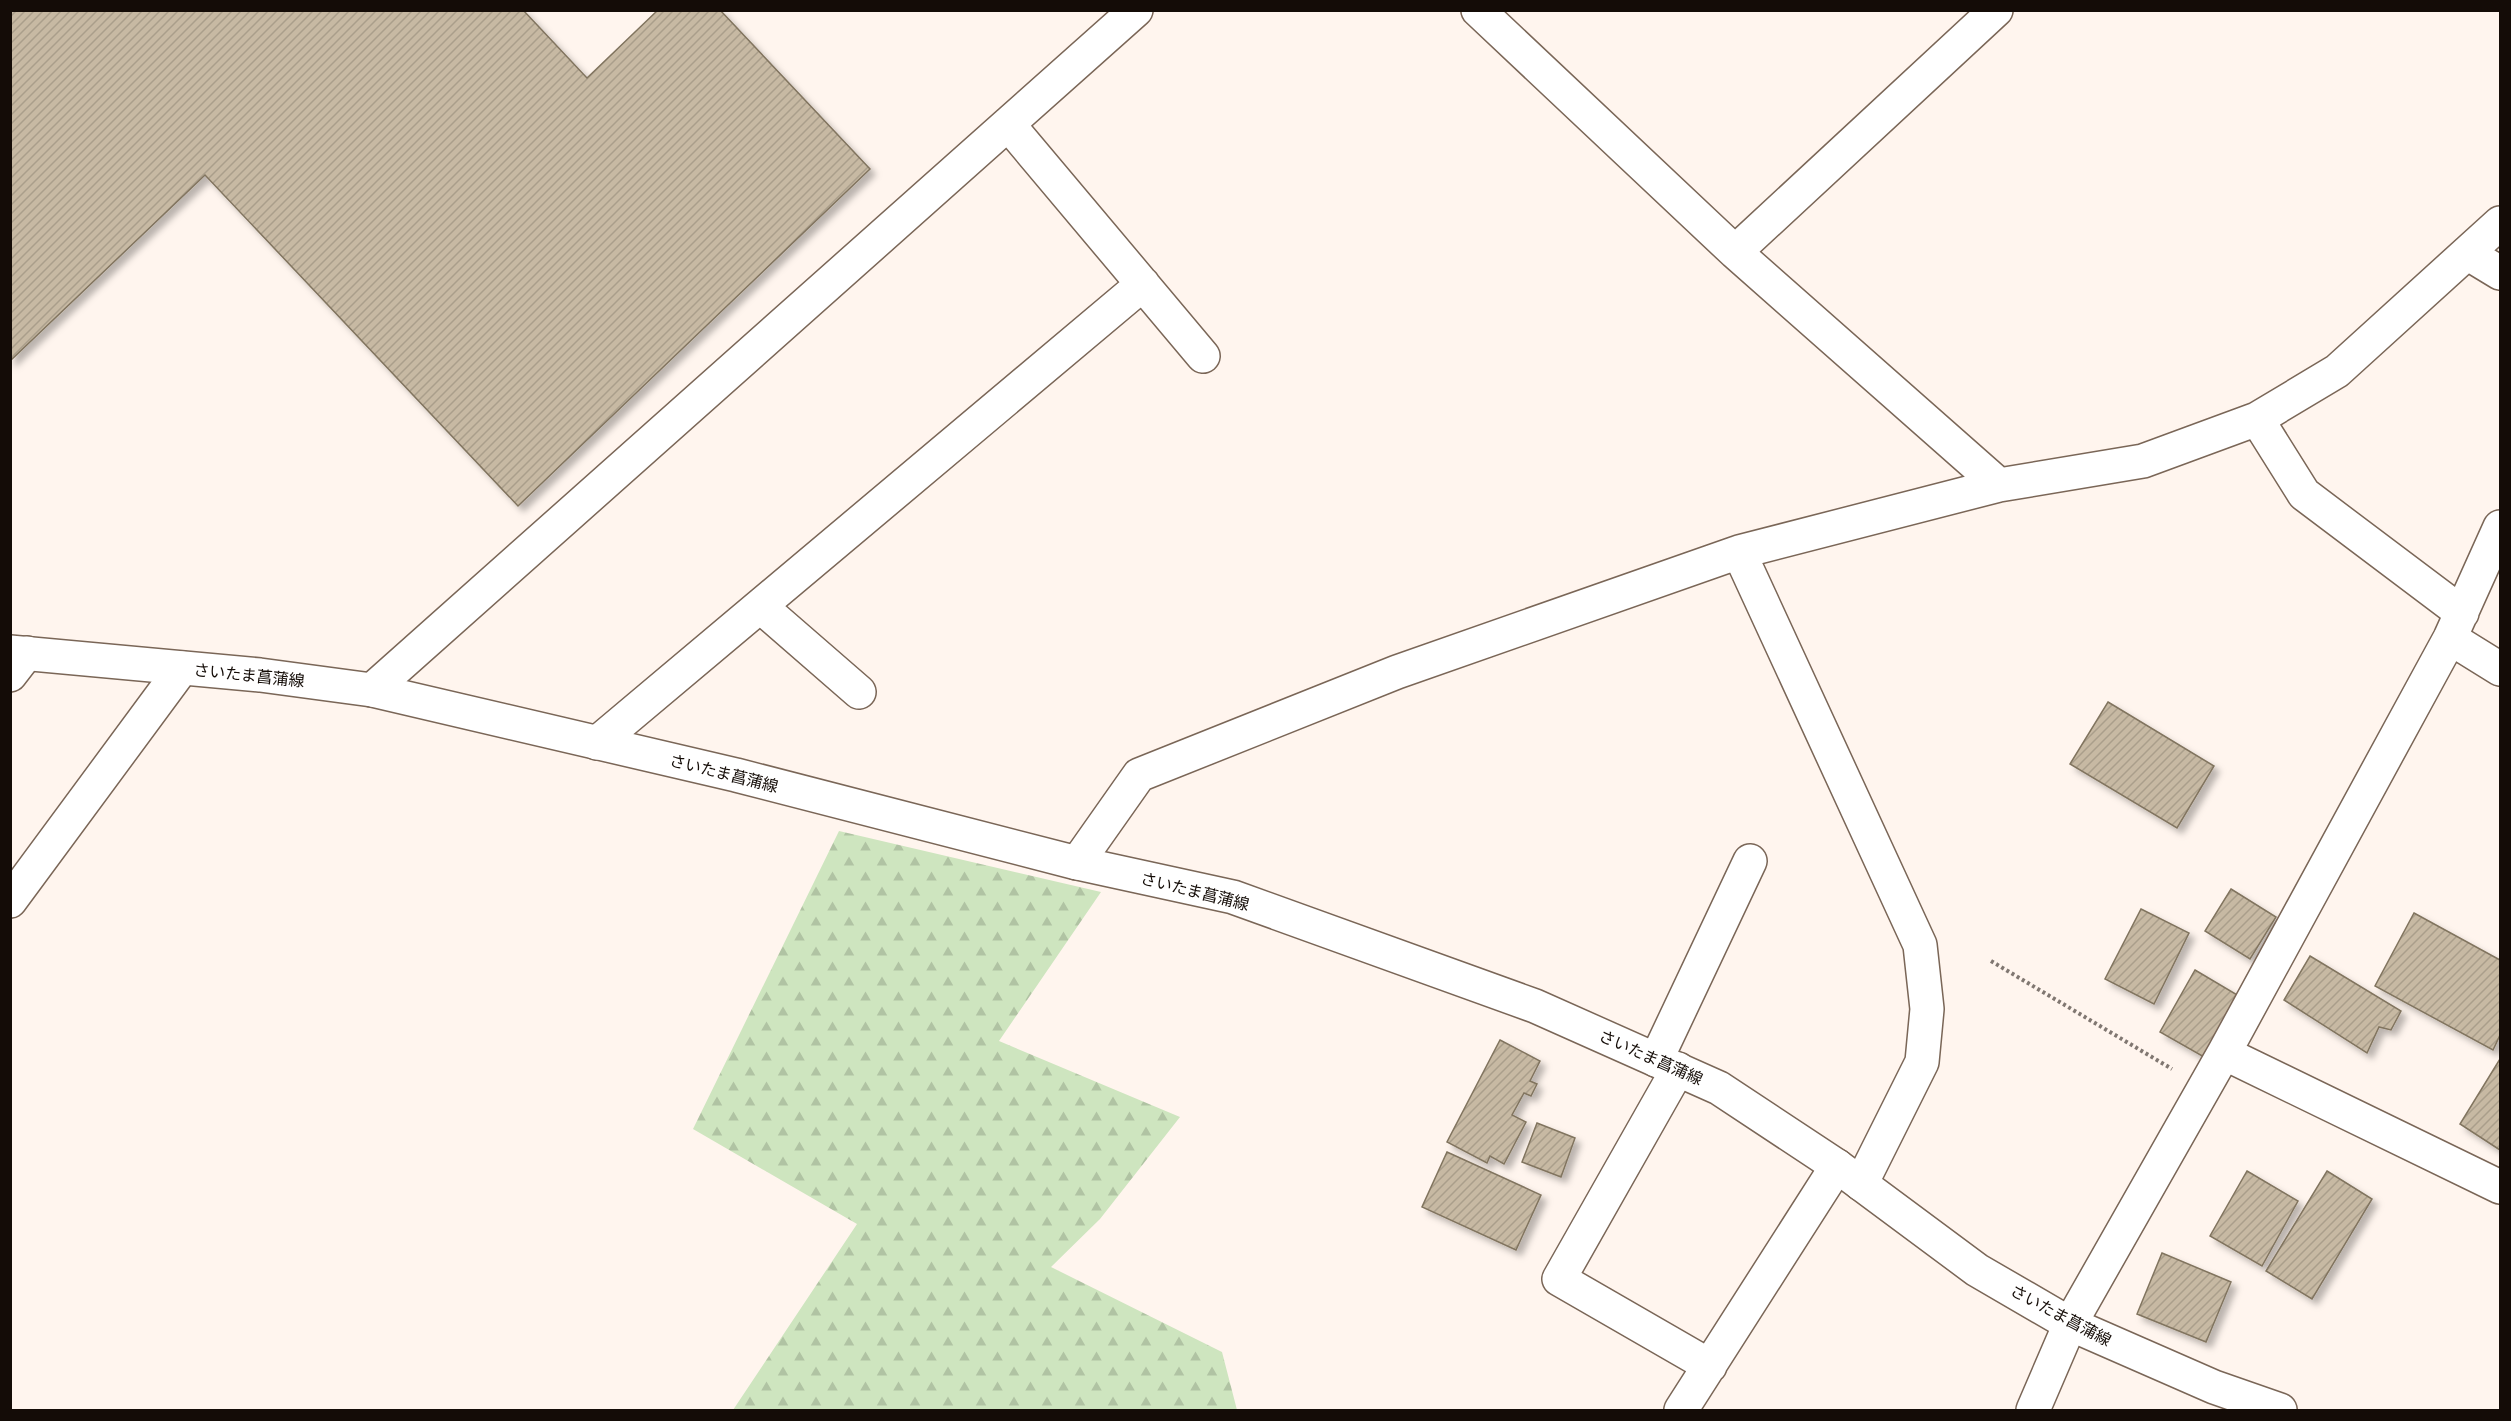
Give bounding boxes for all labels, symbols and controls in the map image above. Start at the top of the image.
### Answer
street label: さいたま菖蒲線 [192,658,306,692]
street label: さいたま菖蒲線 [667,749,781,797]
street label: さいたま菖蒲線 [1138,867,1252,915]
street label: さいたま菖蒲線 [1596,1024,1706,1090]
street label: さいたま菖蒲線 [2007,1279,2115,1351]

